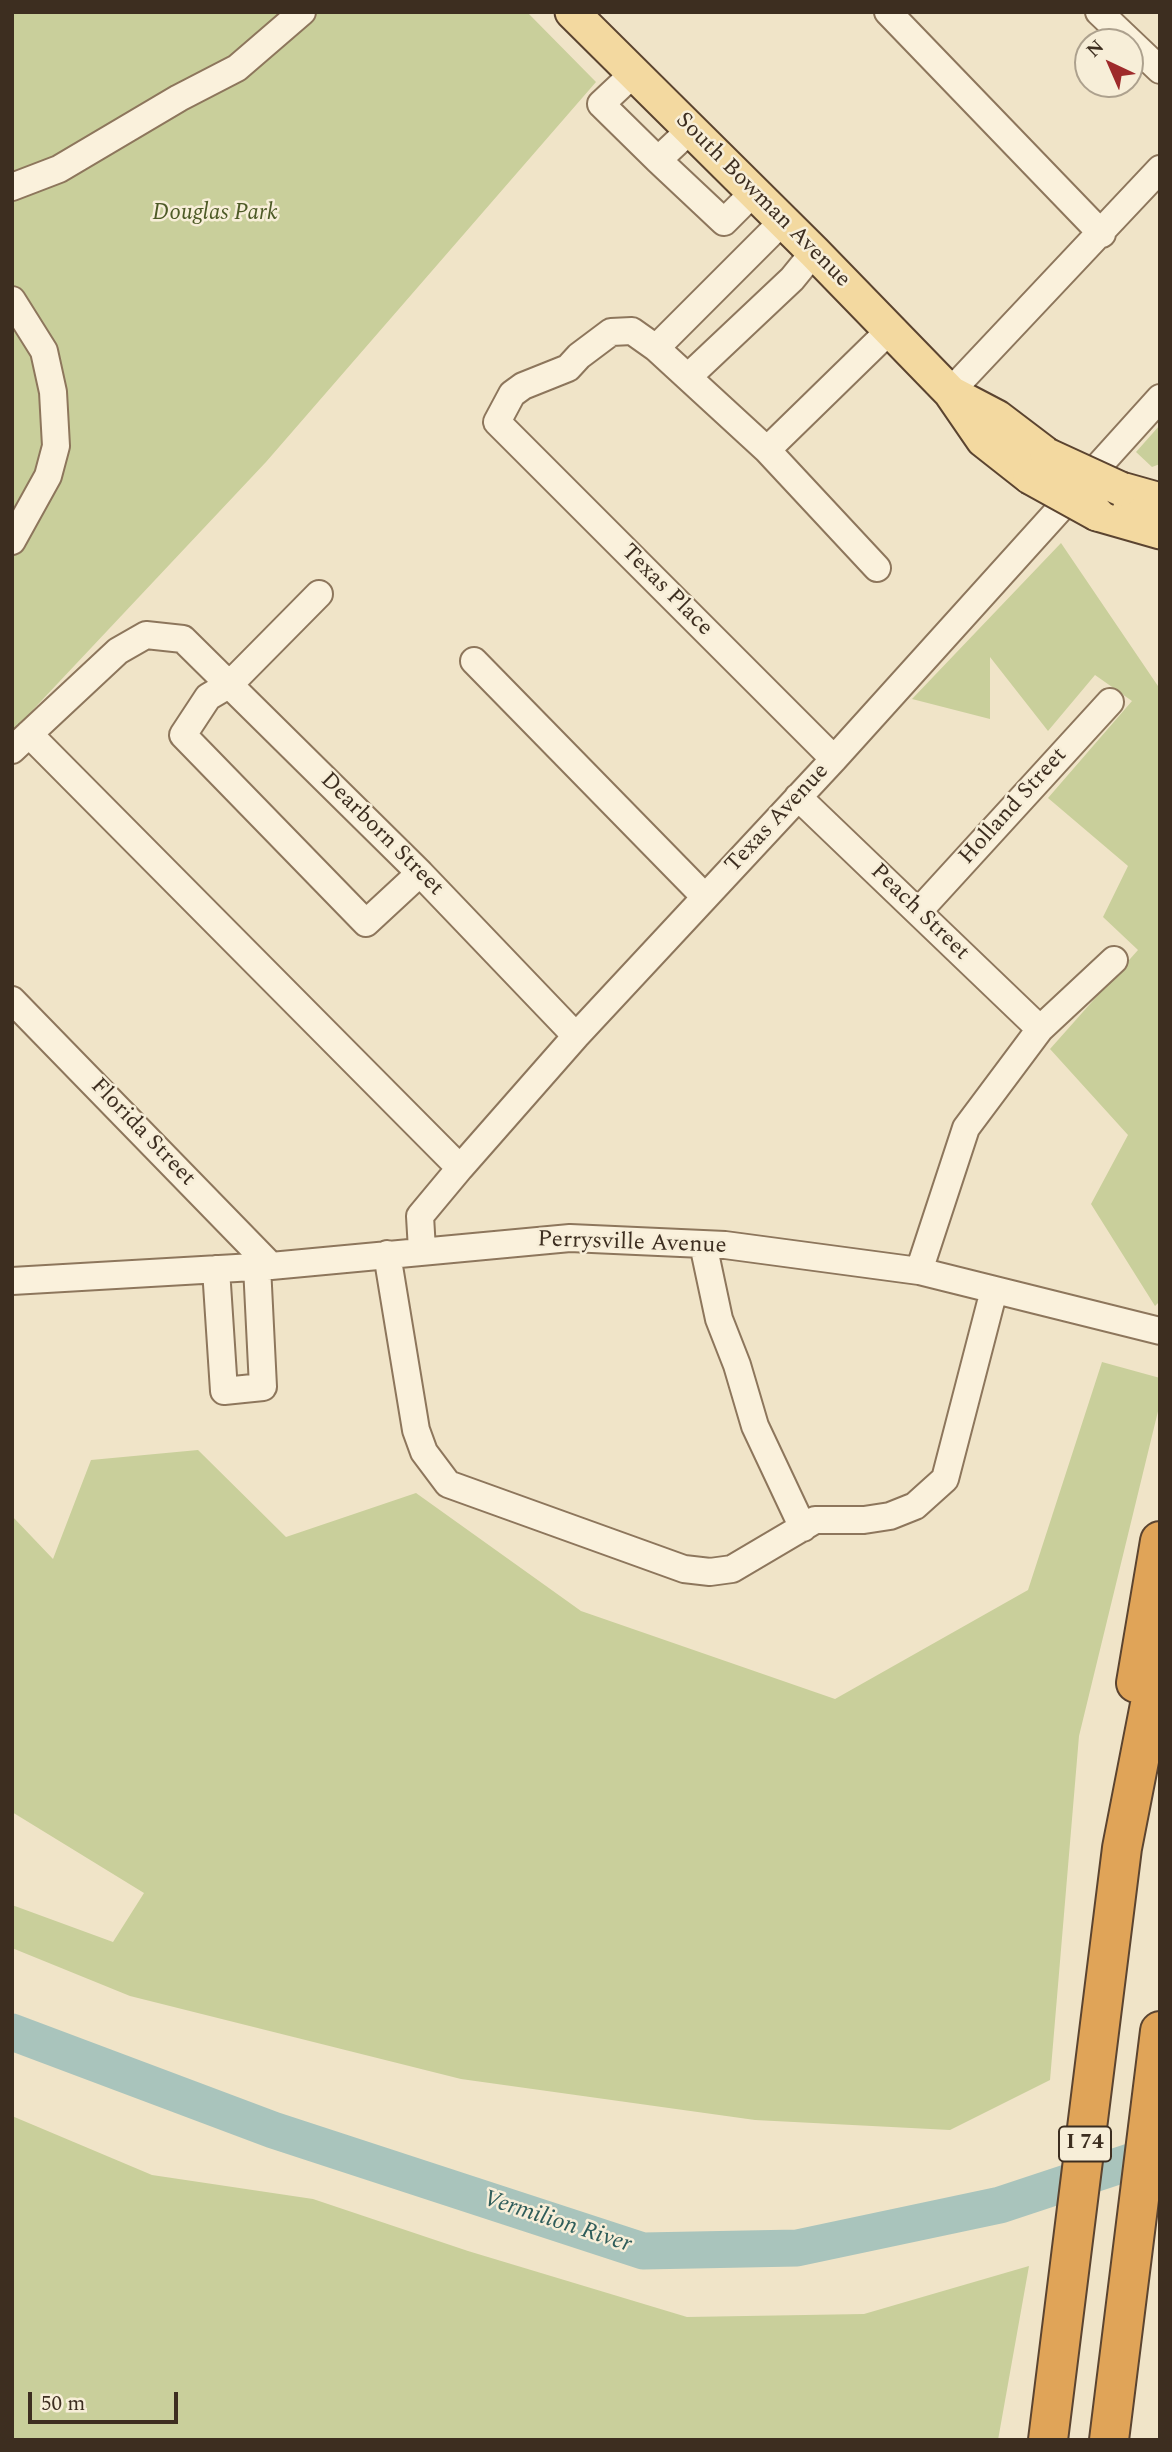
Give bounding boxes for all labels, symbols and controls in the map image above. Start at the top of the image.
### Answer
north arrow [1074,28,1144,98]
text: N [1080,33,1111,65]
street label: South Bowman Avenue [669,108,855,294]
park label: Douglas Park [152,200,278,228]
street label: Texas Place [614,539,718,643]
street label: Holland Street [954,743,1074,871]
street label: Texas Avenue [720,759,836,879]
street label: Dearborn Street [313,767,449,903]
street label: Peach Street [864,859,974,967]
street label: Florida Street [84,1073,200,1193]
street label: Perrysville Avenue [537,1227,727,1261]
road number: I 74 [1059,2126,1111,2162]
water label: Vermilion River [479,2185,635,2261]
scale bar [32,2378,182,2422]
text: 50 m [41,2388,85,2420]

